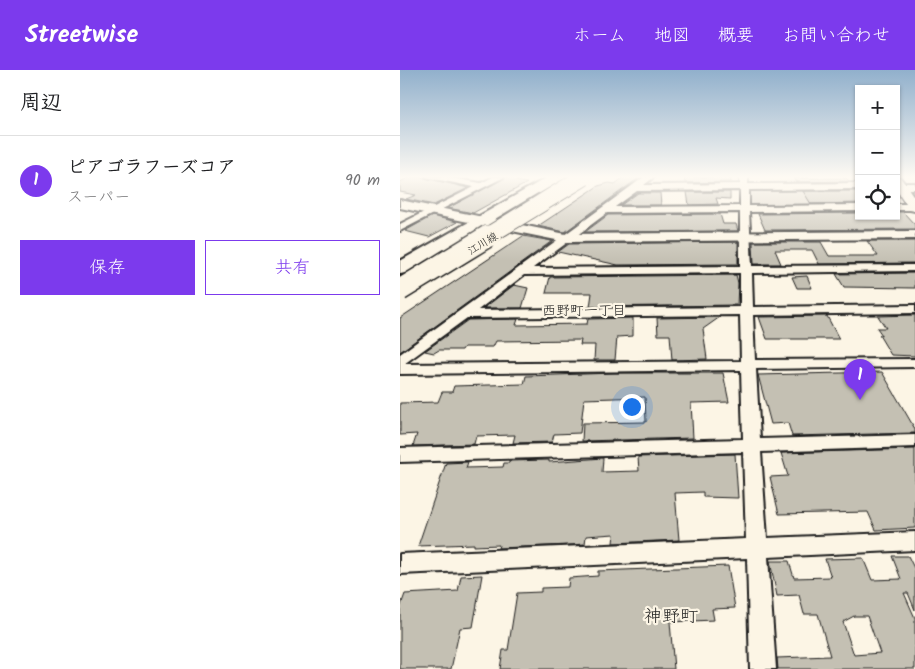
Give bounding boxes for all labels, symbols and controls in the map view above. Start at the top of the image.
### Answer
text: Streetwise [25,16,138,55]
text: ホーム [573,22,626,51]
text: 地図 [654,22,690,51]
text: 概要 [718,22,754,51]
text: お問い合わせ [782,22,890,51]
map controls [855,85,900,220]
button: + [855,85,900,130]
text: 周辺 [20,87,62,120]
button: − [855,130,900,175]
text: ピアゴラフーズコア [67,153,236,183]
text: 1 [34,168,38,193]
text: 90 m [345,168,380,193]
button: locate [855,175,900,220]
text: スーパー [67,185,130,210]
street label: 江川線 [464,228,502,260]
button: 保存 [20,240,195,295]
button: 共有 [205,240,380,295]
district label: 西野町一丁目 [542,300,626,322]
pin: 1 [844,359,876,400]
your location [619,394,645,420]
district label: 神野町 [644,603,698,632]

